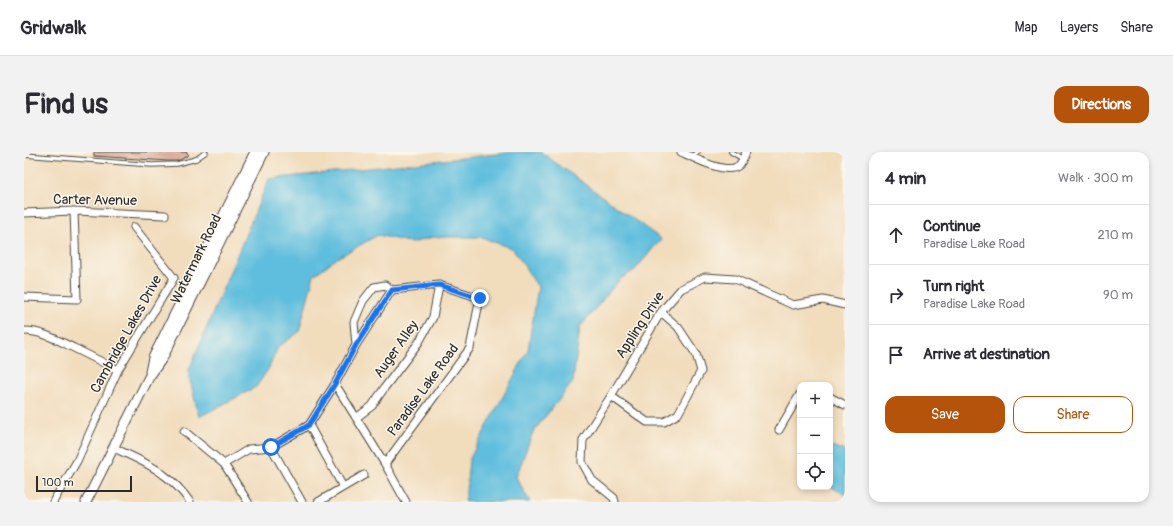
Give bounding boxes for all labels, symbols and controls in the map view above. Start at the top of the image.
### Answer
text: Gridwalk [20,16,86,40]
text: Map [1015,19,1038,36]
text: Layers [1060,19,1098,36]
text: Share [1120,19,1153,36]
button: Directions [1054,86,1149,123]
text: Find us [24,87,108,122]
text: 4 min [885,168,926,189]
text: Walk · 300 m [1058,170,1133,186]
street label: Carter Avenue [53,191,137,209]
street label: Watermark Road [167,211,225,307]
text: Continue [923,217,981,236]
icon: ahead [885,224,907,246]
text: 210 m [1097,227,1133,243]
text: Paradise Lake Road [923,236,1025,252]
street label: Cambridge Lakes Drive [87,272,165,396]
text: Turn right [923,277,984,296]
icon: right [885,284,907,306]
text: 90 m [1103,287,1133,303]
street label: Appling Drive [612,288,668,361]
route end [471,289,489,307]
text: Paradise Lake Road [923,296,1025,312]
street label: Auger Alley [370,317,422,381]
street label: Paradise Lake Road [384,340,462,439]
icon: arrive [885,344,907,366]
text: Arrive at destination [923,345,1050,364]
map controls [797,382,833,490]
button: + [797,382,833,418]
button: Save [885,396,1005,433]
button: Share [1013,396,1133,433]
button: − [797,418,833,454]
route start [262,438,280,456]
button: locate [797,454,833,490]
scale bar [36,474,132,493]
text: 100 m [42,476,73,489]

